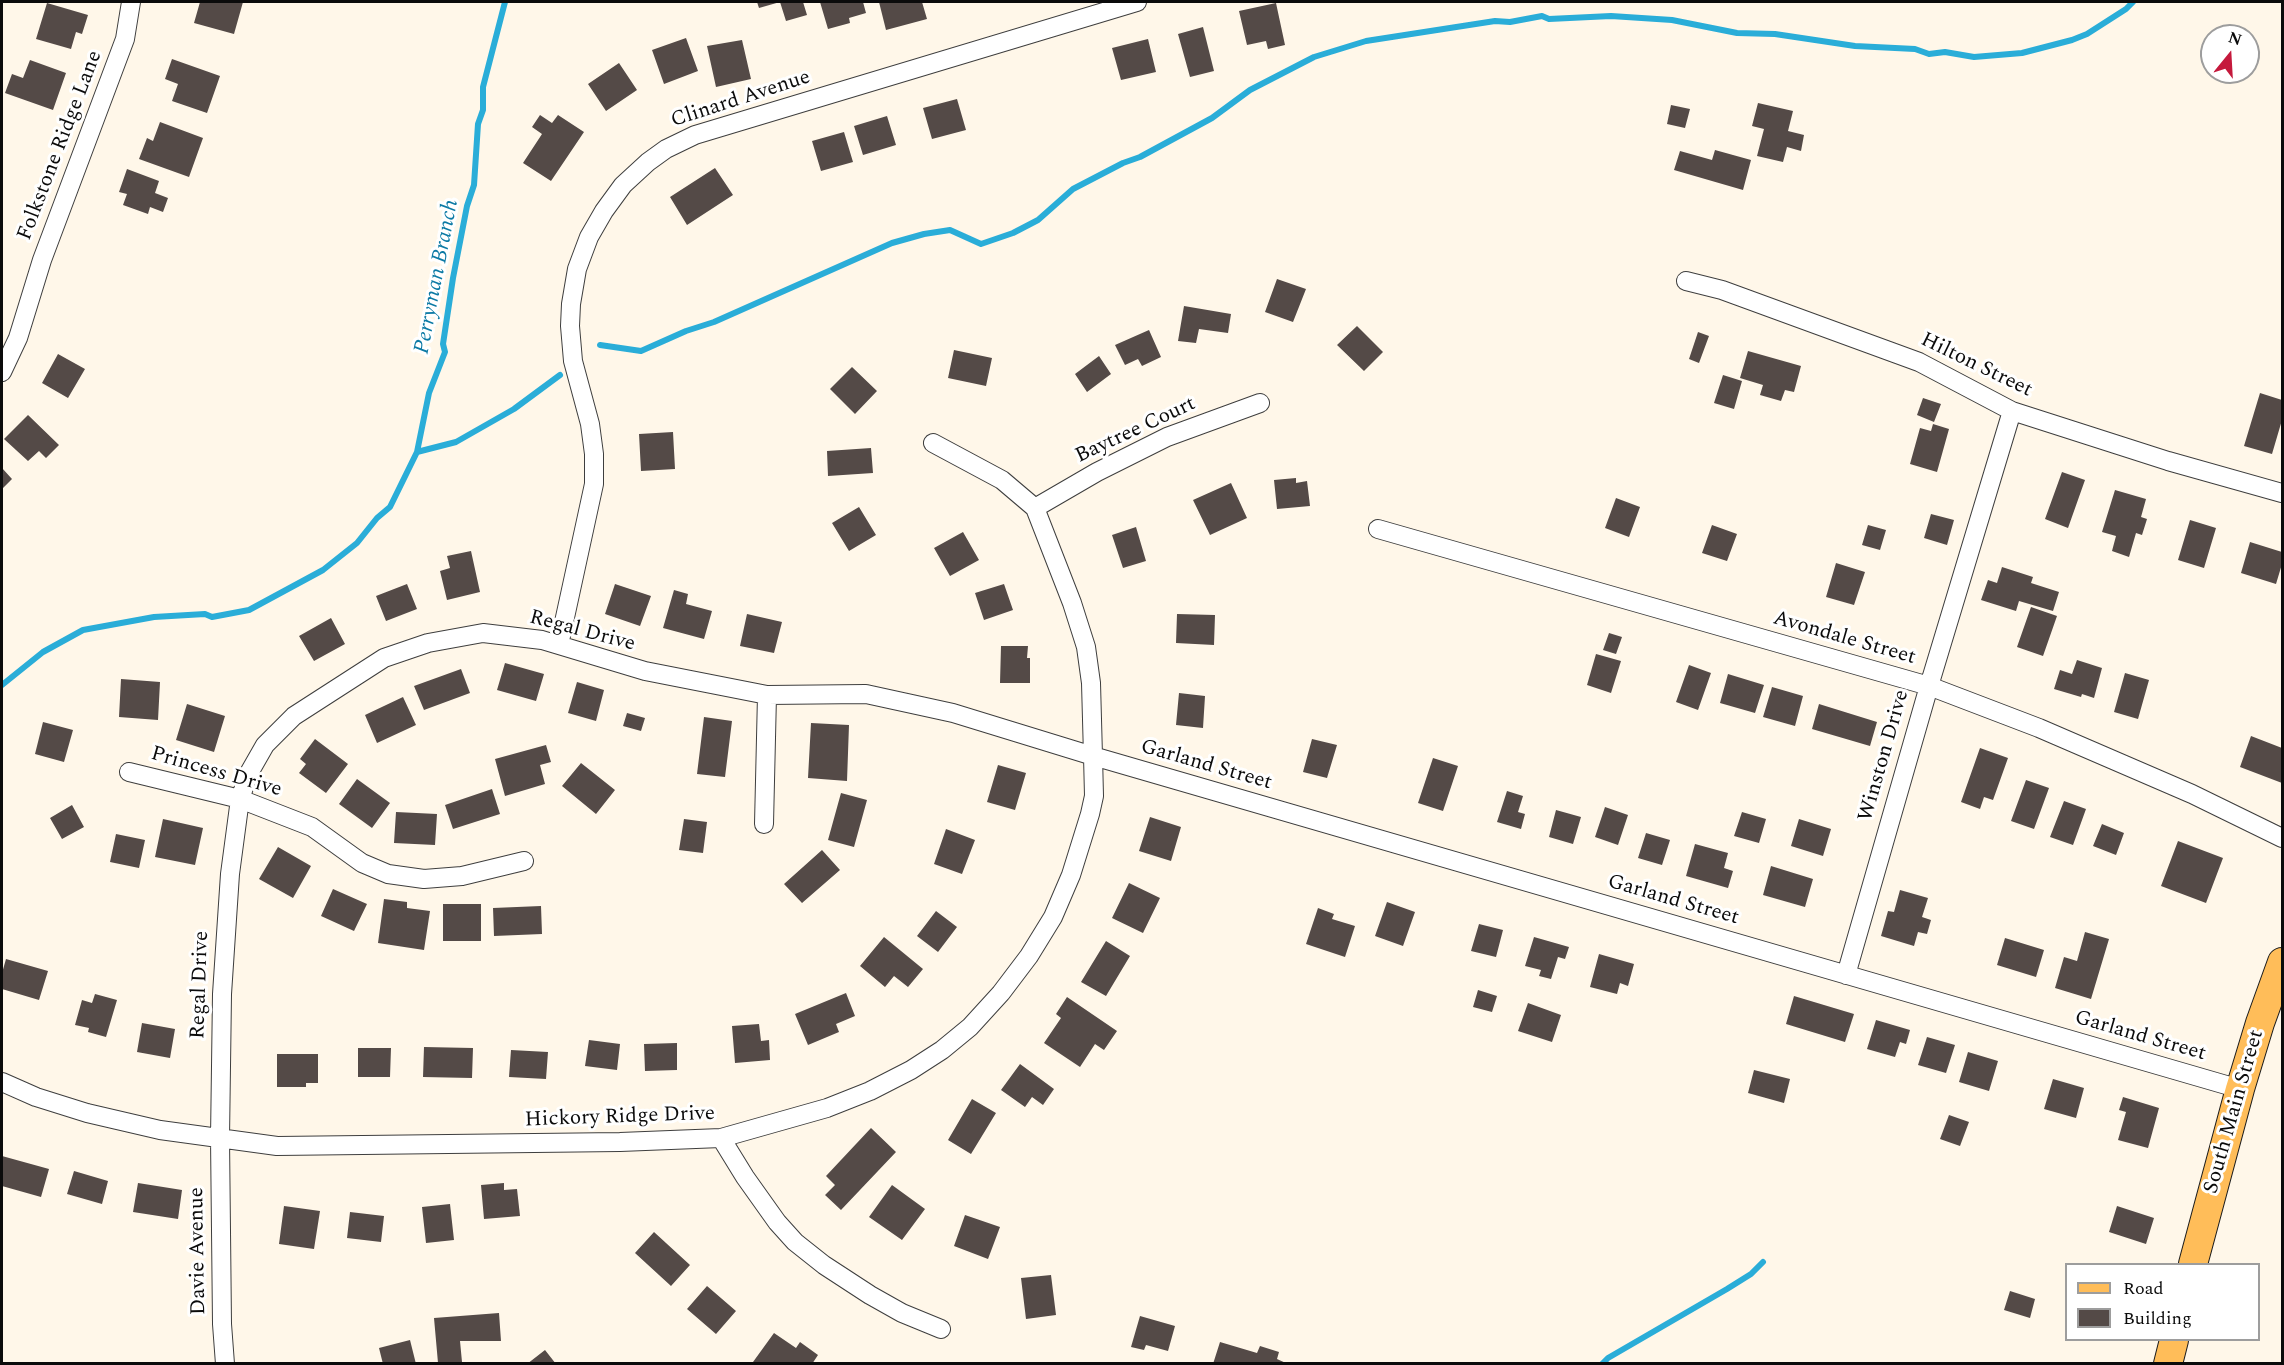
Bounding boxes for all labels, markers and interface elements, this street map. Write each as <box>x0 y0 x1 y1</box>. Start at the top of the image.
north arrow <box>2200 24 2260 84</box>
text: N <box>2225 25 2245 52</box>
street label: Folkstone Ridge Lane <box>13 48 109 244</box>
street label: Clinard Avenue <box>668 66 814 134</box>
water label: Perryman Branch <box>410 198 466 356</box>
street label: Hilton Street <box>1916 328 2036 404</box>
street label: Baytree Court <box>1072 392 1200 470</box>
street label: Regal Drive <box>526 606 638 658</box>
street label: Avondale Street <box>1770 607 1918 671</box>
street label: Winston Drive <box>1854 687 1916 825</box>
street label: Garland Street <box>1137 735 1275 797</box>
street label: Princess Drive <box>148 742 284 804</box>
street label: Garland Street <box>1604 870 1742 932</box>
street label: Regal Drive <box>187 930 215 1040</box>
street label: Garland Street <box>2071 1006 2209 1068</box>
street label: South Main Street <box>2200 1027 2270 1197</box>
street label: Hickory Ridge Drive <box>524 1102 716 1134</box>
street label: Davie Avenue <box>185 1187 213 1315</box>
legend <box>2065 1263 2260 1341</box>
text: Road <box>2123 1275 2164 1302</box>
text: Building <box>2123 1305 2192 1332</box>

